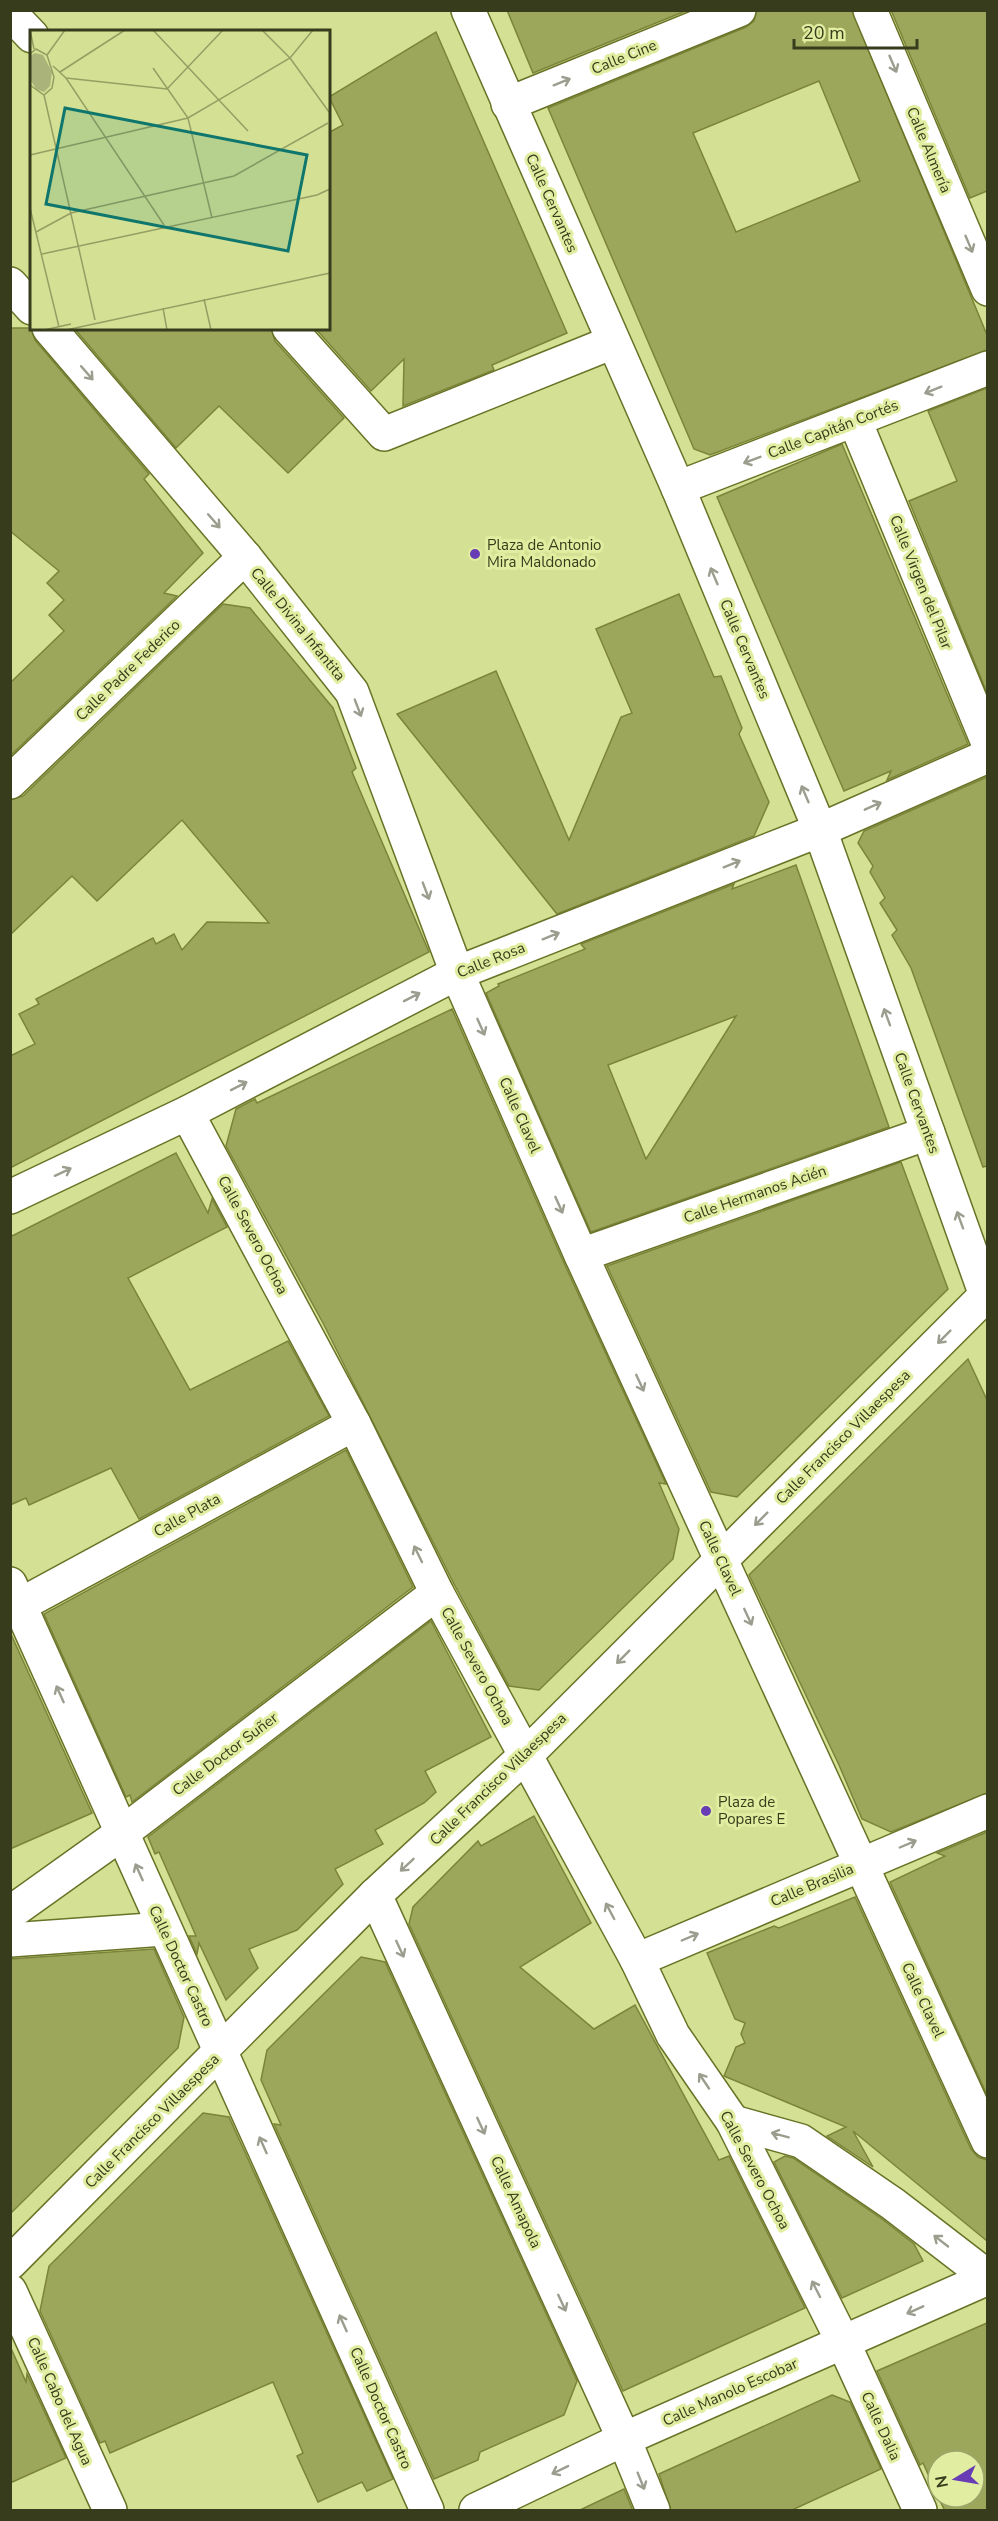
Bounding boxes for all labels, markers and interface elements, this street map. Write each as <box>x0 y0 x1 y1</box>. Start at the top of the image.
scale bar <box>794 12 917 50</box>
text: 20 m <box>803 21 845 45</box>
inset map <box>30 30 330 330</box>
street label: Calle Cine <box>588 35 660 79</box>
one-way arrow <box>888 55 899 73</box>
one-way arrow <box>553 76 571 87</box>
street label: Calle Almería <box>902 104 956 196</box>
street label: Calle Cervantes <box>521 150 583 256</box>
one-way arrow <box>964 234 975 253</box>
one-way arrow <box>80 365 94 380</box>
one-way arrow <box>924 385 943 396</box>
street label: Calle Capitán Cortés <box>765 395 901 463</box>
one-way arrow <box>743 456 761 467</box>
street label: Calle Virgen del Pilar <box>885 512 957 652</box>
one-way arrow <box>207 513 221 528</box>
place label: Plaza de Antonio Mira Maldonado <box>487 535 601 572</box>
marker: Plaza de Antonio Mira Maldonado <box>468 547 482 561</box>
street label: Calle Divina Infantita <box>246 563 350 685</box>
one-way arrow <box>708 567 719 585</box>
street label: Calle Cervantes <box>715 596 775 702</box>
street label: Calle Padre Federico <box>71 615 185 725</box>
one-way arrow <box>353 698 364 717</box>
one-way arrow <box>799 786 810 804</box>
one-way arrow <box>864 800 882 811</box>
one-way arrow <box>722 858 741 869</box>
one-way arrow <box>422 881 433 900</box>
one-way arrow <box>541 930 559 941</box>
street label: Calle Rosa <box>454 937 528 983</box>
one-way arrow <box>402 991 420 1002</box>
one-way arrow <box>880 1008 891 1027</box>
one-way arrow <box>476 1017 487 1035</box>
street label: Calle Cervantes <box>889 1050 945 1156</box>
street label: Calle Clavel <box>494 1074 546 1157</box>
one-way arrow <box>229 1080 247 1092</box>
street label: Calle Hermanos Acién <box>681 1160 829 1228</box>
one-way arrow <box>54 1165 72 1177</box>
street label: Calle Severo Ochoa <box>213 1172 293 1298</box>
one-way arrow <box>555 1196 566 1214</box>
one-way arrow <box>954 1211 965 1230</box>
one-way arrow <box>936 1329 951 1344</box>
street label: Calle Francisco Villaespesa <box>771 1365 915 1509</box>
one-way arrow <box>635 1373 646 1391</box>
street label: Calle Plata <box>150 1488 224 1542</box>
one-way arrow <box>754 1511 768 1526</box>
street label: Calle Clavel <box>694 1517 746 1599</box>
one-way arrow <box>412 1546 423 1564</box>
street label: Calle Severo Ochoa <box>436 1603 518 1729</box>
one-way arrow <box>742 1608 754 1626</box>
one-way arrow <box>616 1649 631 1664</box>
one-way arrow <box>53 1685 64 1703</box>
street label: Calle Doctor Suñer <box>168 1707 282 1800</box>
street label: Calle Francisco Villaespesa <box>425 1708 571 1850</box>
place label: Plaza de Popares E <box>718 1792 785 1829</box>
marker: Plaza de Popares E <box>699 1804 713 1818</box>
one-way arrow <box>899 1838 917 1849</box>
one-way arrow <box>400 1858 415 1872</box>
street label: Calle Brasilia <box>767 1859 857 1911</box>
one-way arrow <box>133 1864 144 1882</box>
street label: Calle Doctor Castro <box>144 1902 218 2030</box>
one-way arrow <box>604 1902 615 1920</box>
one-way arrow <box>681 1931 699 1942</box>
one-way arrow <box>394 1939 406 1957</box>
street label: Calle Clavel <box>897 1959 949 2041</box>
street label: Calle Francisco Villaespesa <box>80 2049 224 2193</box>
one-way arrow <box>698 2073 710 2090</box>
street label: Calle Severo Ochoa <box>715 2107 795 2233</box>
one-way arrow <box>475 2116 487 2134</box>
one-way arrow <box>770 2128 789 2140</box>
one-way arrow <box>257 2137 268 2155</box>
street label: Calle Amapola <box>486 2153 546 2251</box>
one-way arrow <box>933 2235 949 2248</box>
one-way arrow <box>810 2281 822 2299</box>
one-way arrow <box>557 2294 568 2312</box>
one-way arrow <box>906 2305 924 2316</box>
one-way arrow <box>337 2315 348 2333</box>
street label: Calle Cabo del Agua <box>23 2334 97 2468</box>
street label: Calle Doctor Castro <box>345 2344 417 2472</box>
street label: Calle Manolo Escobar <box>659 2353 801 2431</box>
street label: Calle Dalia <box>856 2389 906 2463</box>
north arrow <box>926 2449 986 2509</box>
one-way arrow <box>551 2465 569 2477</box>
one-way arrow <box>636 2472 647 2490</box>
text: N <box>930 2474 954 2490</box>

